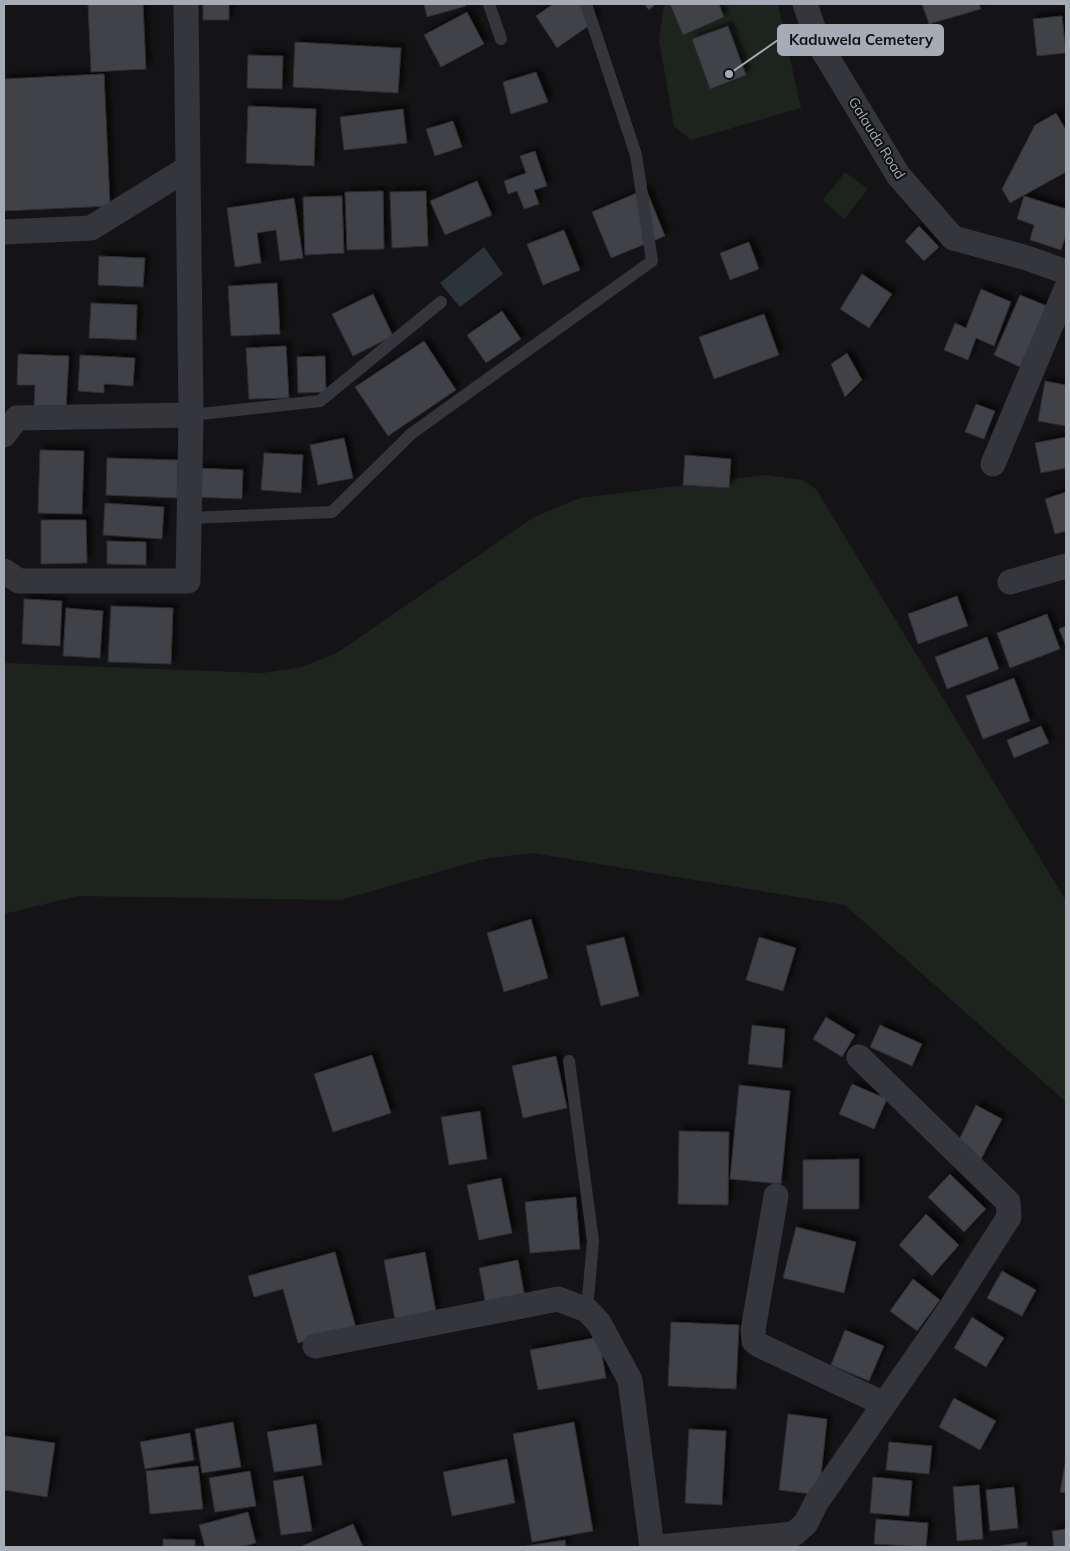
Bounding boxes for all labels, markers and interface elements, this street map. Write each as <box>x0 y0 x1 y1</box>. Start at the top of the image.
callout: Kaduwela Cemetery <box>778 25 943 55</box>
text: Kaduwela Cemetery <box>789 30 934 49</box>
street label: Galauda Road <box>845 94 909 182</box>

